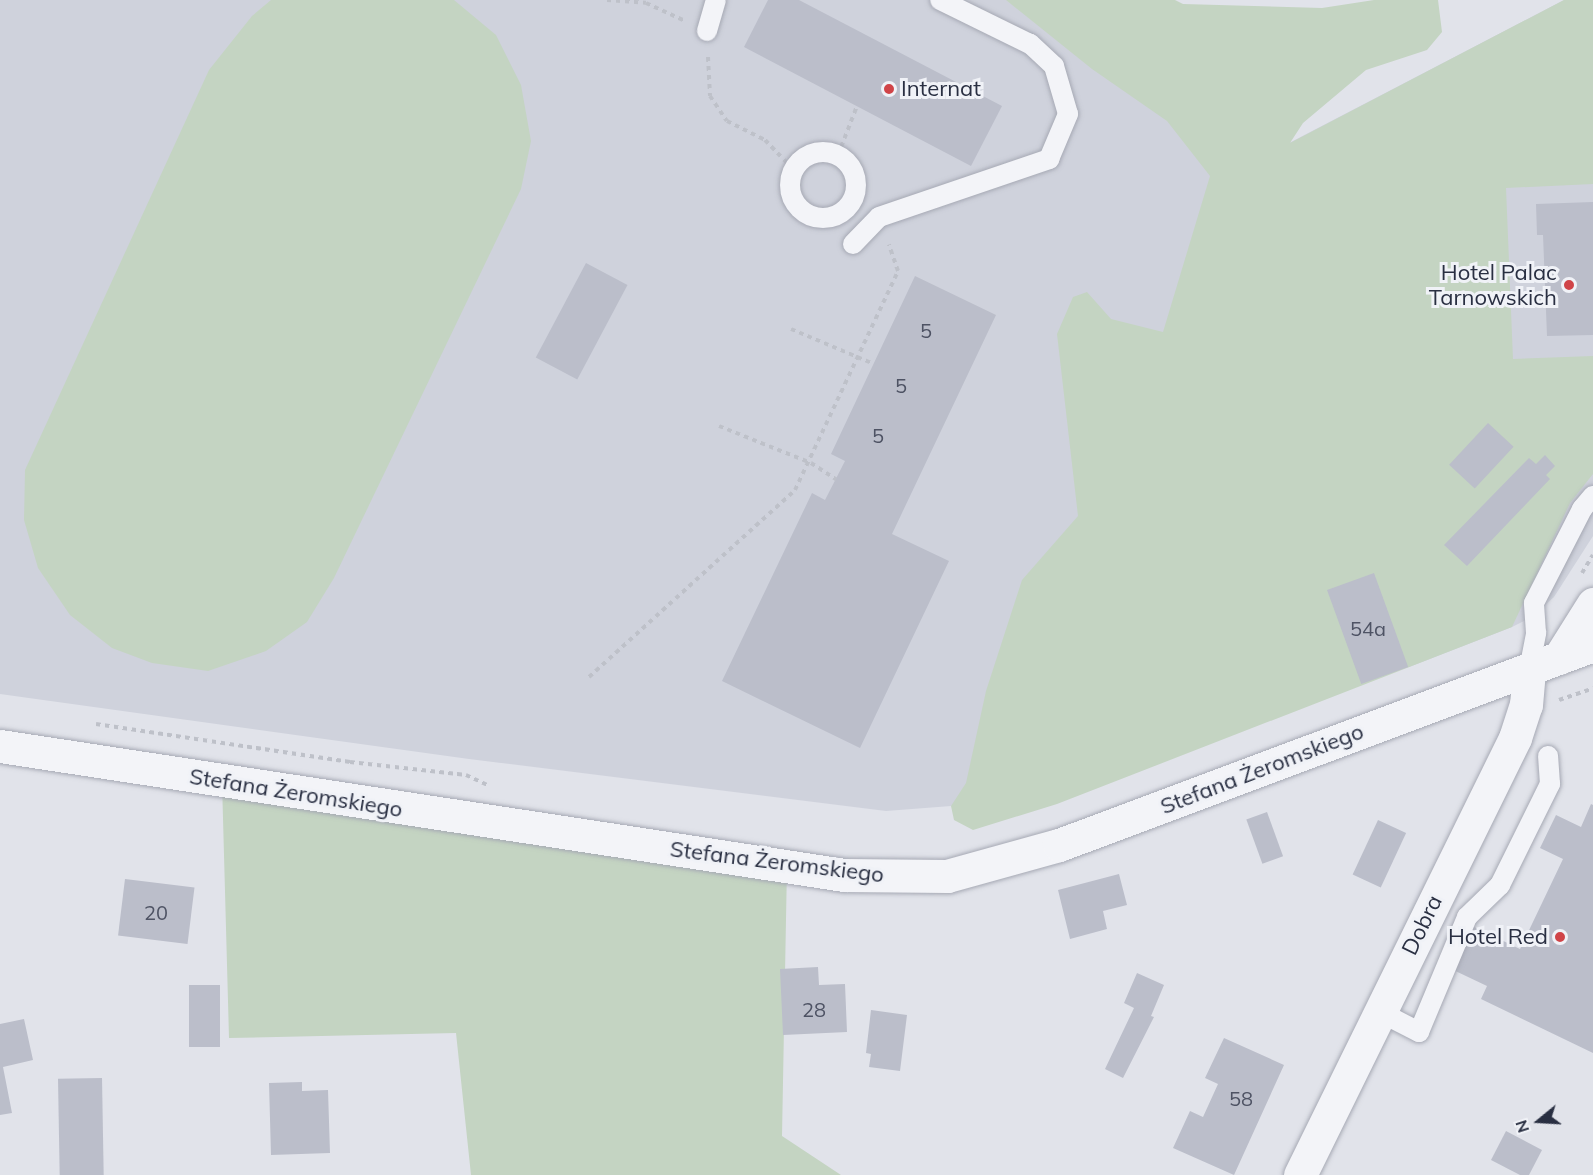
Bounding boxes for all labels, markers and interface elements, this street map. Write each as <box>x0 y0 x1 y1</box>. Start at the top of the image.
place label: Internat <box>901 76 981 102</box>
marker: Internat <box>882 82 896 96</box>
place label: Hotel Palac Tarnowskich <box>1429 259 1557 310</box>
marker: Hotel Palac Tarnowskich <box>1562 278 1576 292</box>
house number: 5 <box>920 318 932 342</box>
house number: 5 <box>895 373 907 397</box>
house number: 5 <box>872 423 884 447</box>
house number: 54a <box>1350 616 1386 640</box>
street label: Stefana Żeromskiego <box>1157 718 1367 820</box>
street label: Stefana Żeromskiego <box>188 763 404 823</box>
street label: Stefana Żeromskiego <box>669 836 885 888</box>
street label: Dobra <box>1396 891 1448 959</box>
house number: 20 <box>144 900 168 924</box>
place label: Hotel Red <box>1448 924 1548 950</box>
marker: Hotel Red <box>1553 930 1567 944</box>
house number: 28 <box>802 997 826 1021</box>
house number: 58 <box>1229 1086 1253 1110</box>
north arrow <box>1509 1091 1569 1151</box>
text: N <box>1511 1118 1533 1135</box>

